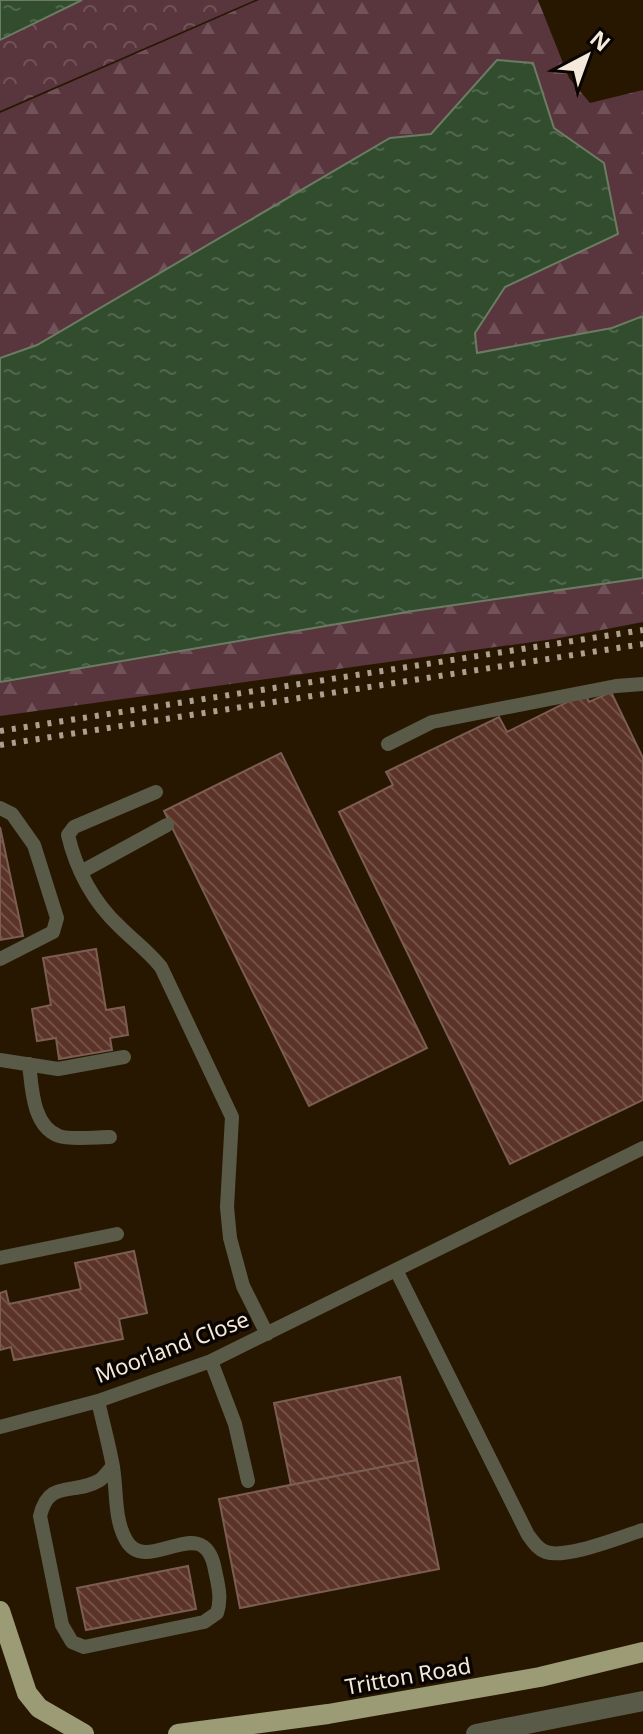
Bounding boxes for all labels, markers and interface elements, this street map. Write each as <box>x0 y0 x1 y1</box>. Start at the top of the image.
north arrow <box>547 16 627 96</box>
text: N <box>584 23 617 57</box>
street label: Moorland Close <box>90 1303 253 1389</box>
street label: Tritton Road <box>343 1649 473 1701</box>

